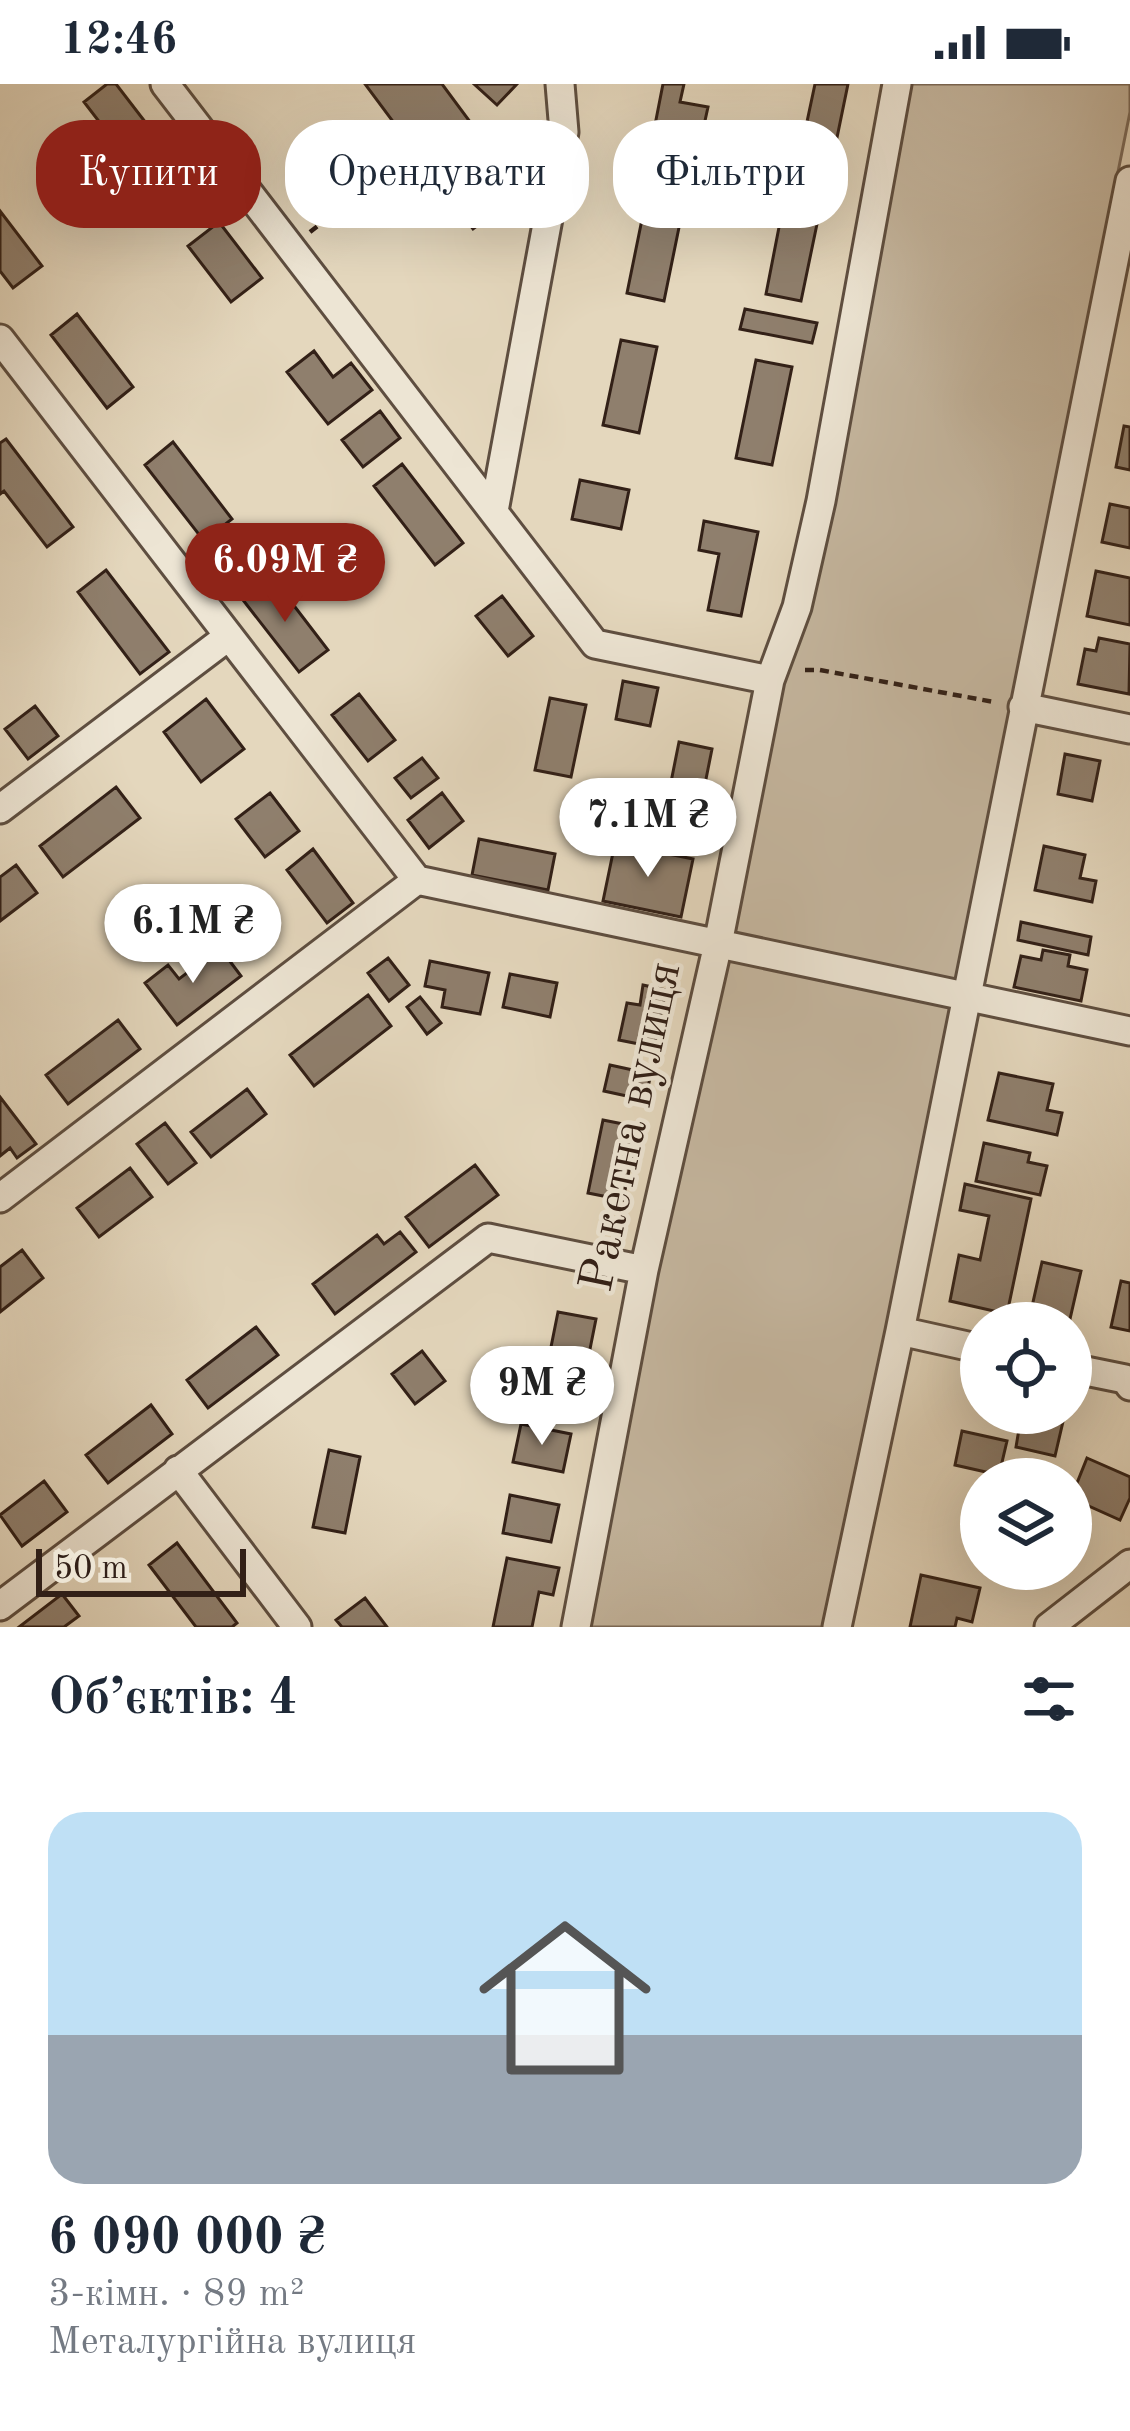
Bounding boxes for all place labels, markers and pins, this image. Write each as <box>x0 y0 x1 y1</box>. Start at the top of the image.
pin: 6.09M ₴ <box>174 523 396 625</box>
pin: 7.1M ₴ <box>550 778 746 880</box>
pin: 6.1M ₴ <box>95 884 291 986</box>
pin: 9M ₴ <box>471 1346 613 1448</box>

